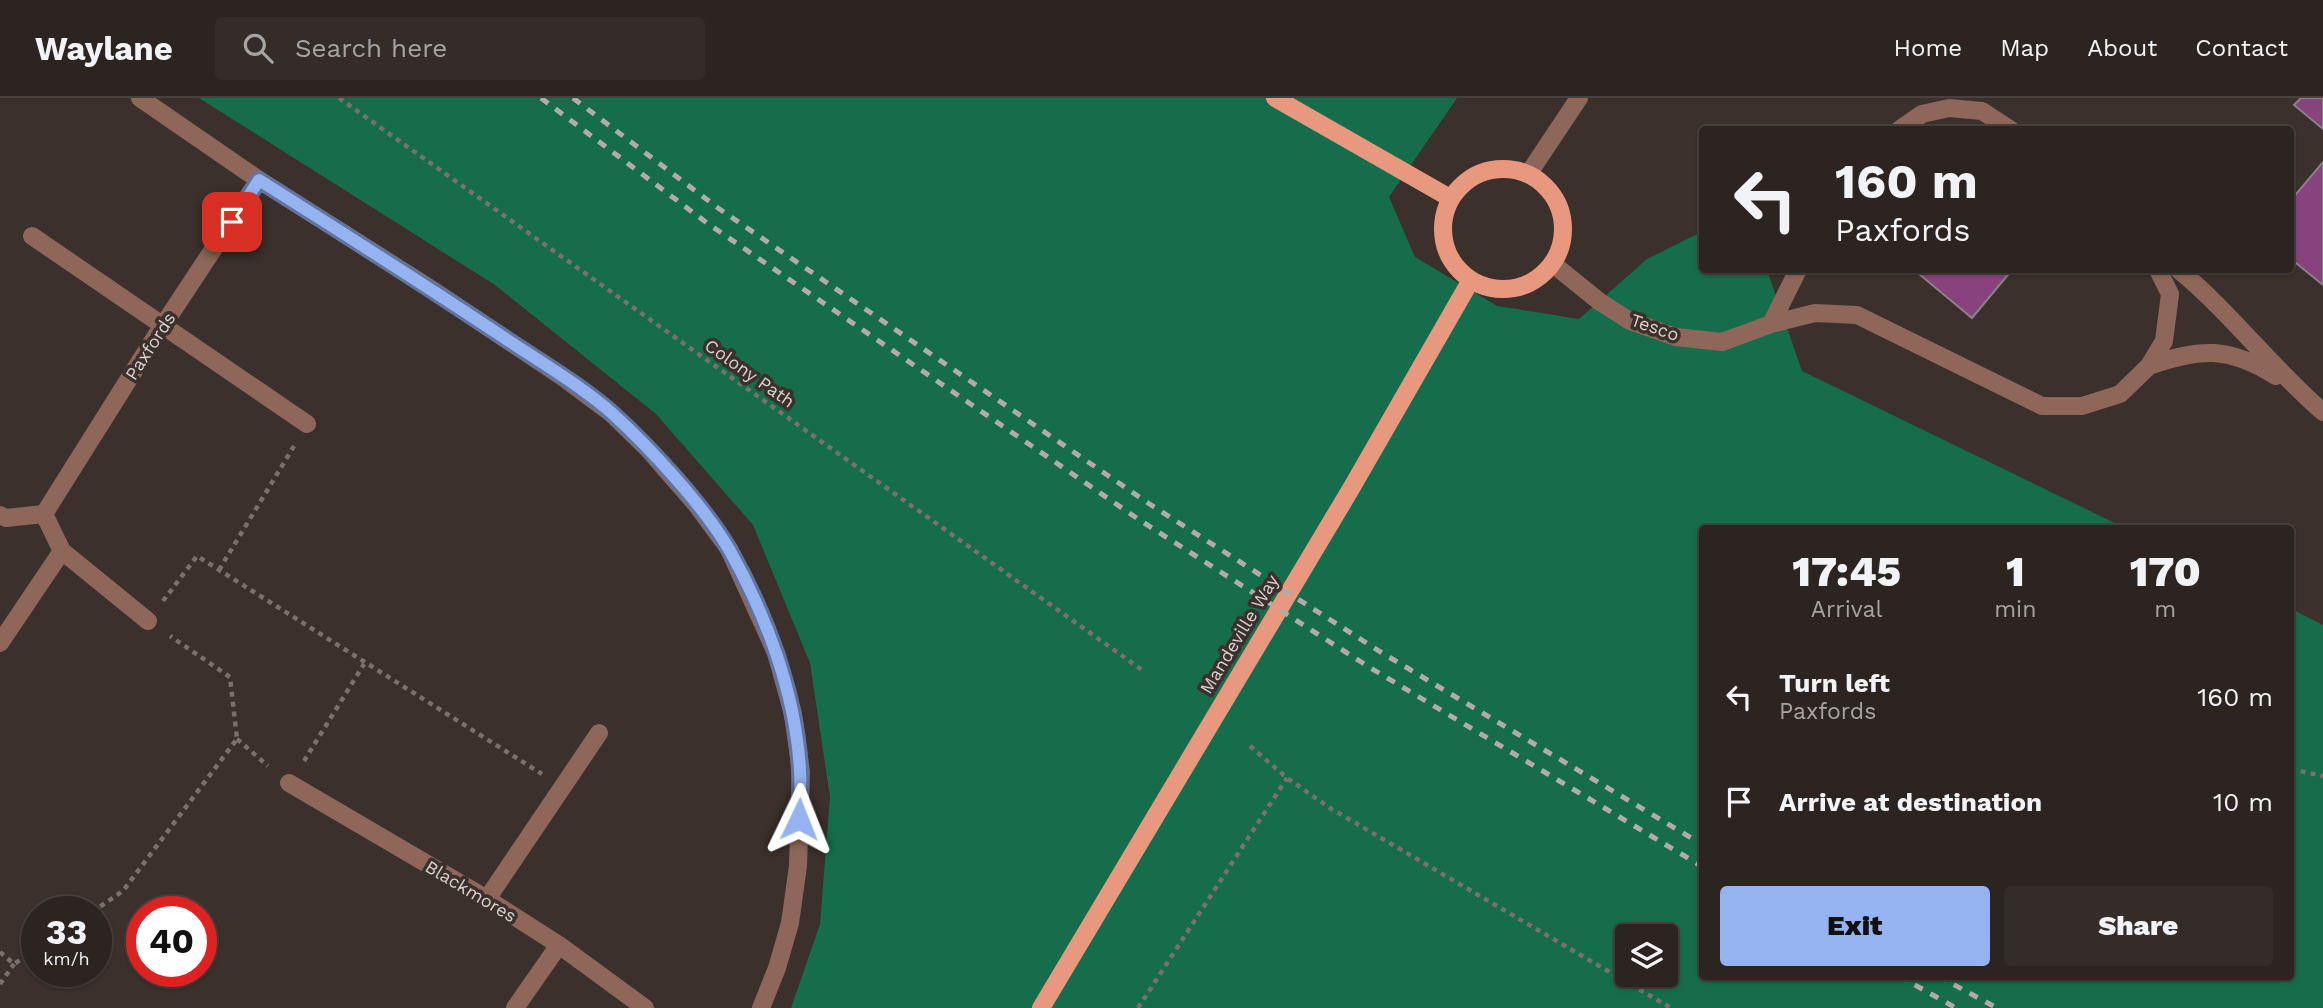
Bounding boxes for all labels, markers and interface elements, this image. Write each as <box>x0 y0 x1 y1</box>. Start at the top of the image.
search box <box>215 17 705 80</box>
text: Waylane <box>35 29 173 68</box>
icon: search <box>239 29 277 67</box>
text: Search here <box>295 33 447 63</box>
text: Home <box>1894 34 1962 62</box>
text: Map <box>2000 34 2049 62</box>
text: About <box>2087 34 2157 62</box>
text: Contact <box>2195 34 2288 62</box>
text: 160 m <box>1835 152 1978 210</box>
icon: left <box>1720 154 1811 245</box>
pin <box>202 192 262 252</box>
icon: arrive <box>213 203 251 241</box>
text: Paxfords <box>1835 211 1971 249</box>
street label: Paxfords <box>120 308 180 384</box>
street label: Tesco <box>1628 309 1682 345</box>
street label: Colony Path <box>701 334 799 412</box>
text: 17:45 <box>1792 547 1901 596</box>
text: 1 <box>2006 547 2025 596</box>
text: 170 <box>2130 547 2201 596</box>
street label: Mandeville Way <box>1195 570 1283 697</box>
text: Arrival <box>1811 596 1883 623</box>
text: min <box>1994 596 2036 623</box>
text: m <box>2154 596 2176 623</box>
text: Turn left <box>1779 668 1890 698</box>
icon: left <box>1720 678 1758 716</box>
text: 160 m <box>2197 682 2273 712</box>
text: Paxfords <box>1779 698 1876 725</box>
position arrow <box>762 782 836 856</box>
icon: arrive <box>1720 783 1758 821</box>
text: Arrive at destination <box>1779 787 2042 817</box>
text: 10 m <box>2213 787 2273 817</box>
street label: Blackmores <box>422 856 520 926</box>
button: Exit <box>1720 886 1990 966</box>
button: Share <box>2004 886 2273 966</box>
speed limit sign: 40 <box>126 896 217 987</box>
text: 33 <box>46 911 87 953</box>
map controls <box>1615 924 1678 987</box>
button: layers <box>1615 924 1678 987</box>
text: km/h <box>43 948 90 969</box>

